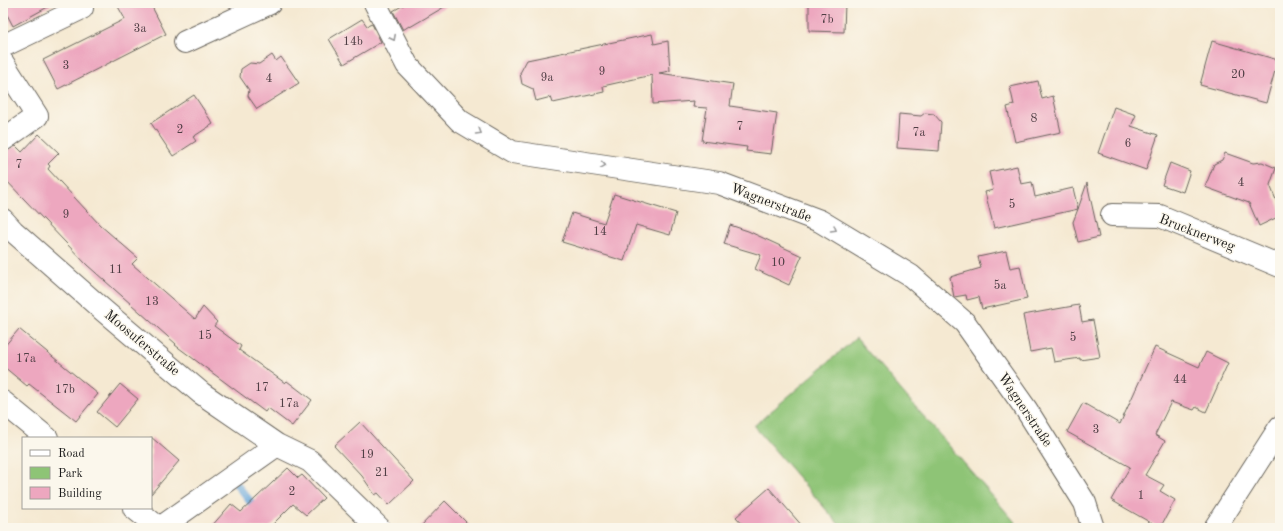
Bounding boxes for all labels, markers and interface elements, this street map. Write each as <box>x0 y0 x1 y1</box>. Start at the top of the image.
house number: 7b <box>820 14 834 26</box>
house number: 3a <box>134 23 147 35</box>
one-way arrow <box>388 34 396 41</box>
house number: 14b <box>343 36 363 48</box>
house number: 3 <box>63 60 69 72</box>
house number: 9 <box>599 66 605 78</box>
house number: 20 <box>1231 69 1245 81</box>
house number: 9a <box>541 72 554 84</box>
house number: 4 <box>266 73 273 85</box>
house number: 8 <box>1031 113 1038 125</box>
house number: 7 <box>737 121 743 133</box>
house number: 2 <box>177 124 183 136</box>
house number: 7a <box>913 127 926 139</box>
one-way arrow <box>475 128 482 135</box>
house number: 6 <box>1125 138 1132 150</box>
house number: 7 <box>16 159 22 171</box>
one-way arrow <box>600 160 606 169</box>
house number: 4 <box>1238 177 1245 189</box>
street label: Wagnerstraße <box>729 181 813 225</box>
house number: 5 <box>1009 198 1016 211</box>
house number: 9 <box>63 209 69 221</box>
street label: Brucknerweg <box>1157 212 1237 254</box>
one-way arrow <box>830 225 837 232</box>
house number: 14 <box>593 226 607 238</box>
house number: 10 <box>771 257 785 269</box>
house number: 11 <box>109 264 123 276</box>
house number: 5a <box>994 279 1007 292</box>
house number: 13 <box>145 296 159 308</box>
street label: Moosuferstraße <box>102 308 182 378</box>
house number: 15 <box>198 329 212 342</box>
house number: 5 <box>1070 331 1077 344</box>
house number: 17a <box>16 353 36 365</box>
street label: Wagnerstraße <box>995 371 1055 449</box>
house number: 44 <box>1173 374 1187 386</box>
house number: 17 <box>255 382 269 394</box>
house number: 17b <box>55 384 75 396</box>
house number: 17a <box>279 398 299 410</box>
house number: 3 <box>1093 424 1099 436</box>
legend <box>22 437 152 509</box>
text: Road <box>58 448 85 460</box>
house number: 19 <box>360 449 374 461</box>
house number: 21 <box>375 467 389 479</box>
text: Park <box>58 468 83 480</box>
house number: 2 <box>289 486 295 498</box>
text: Building <box>58 488 102 500</box>
house number: 1 <box>1138 490 1144 502</box>

